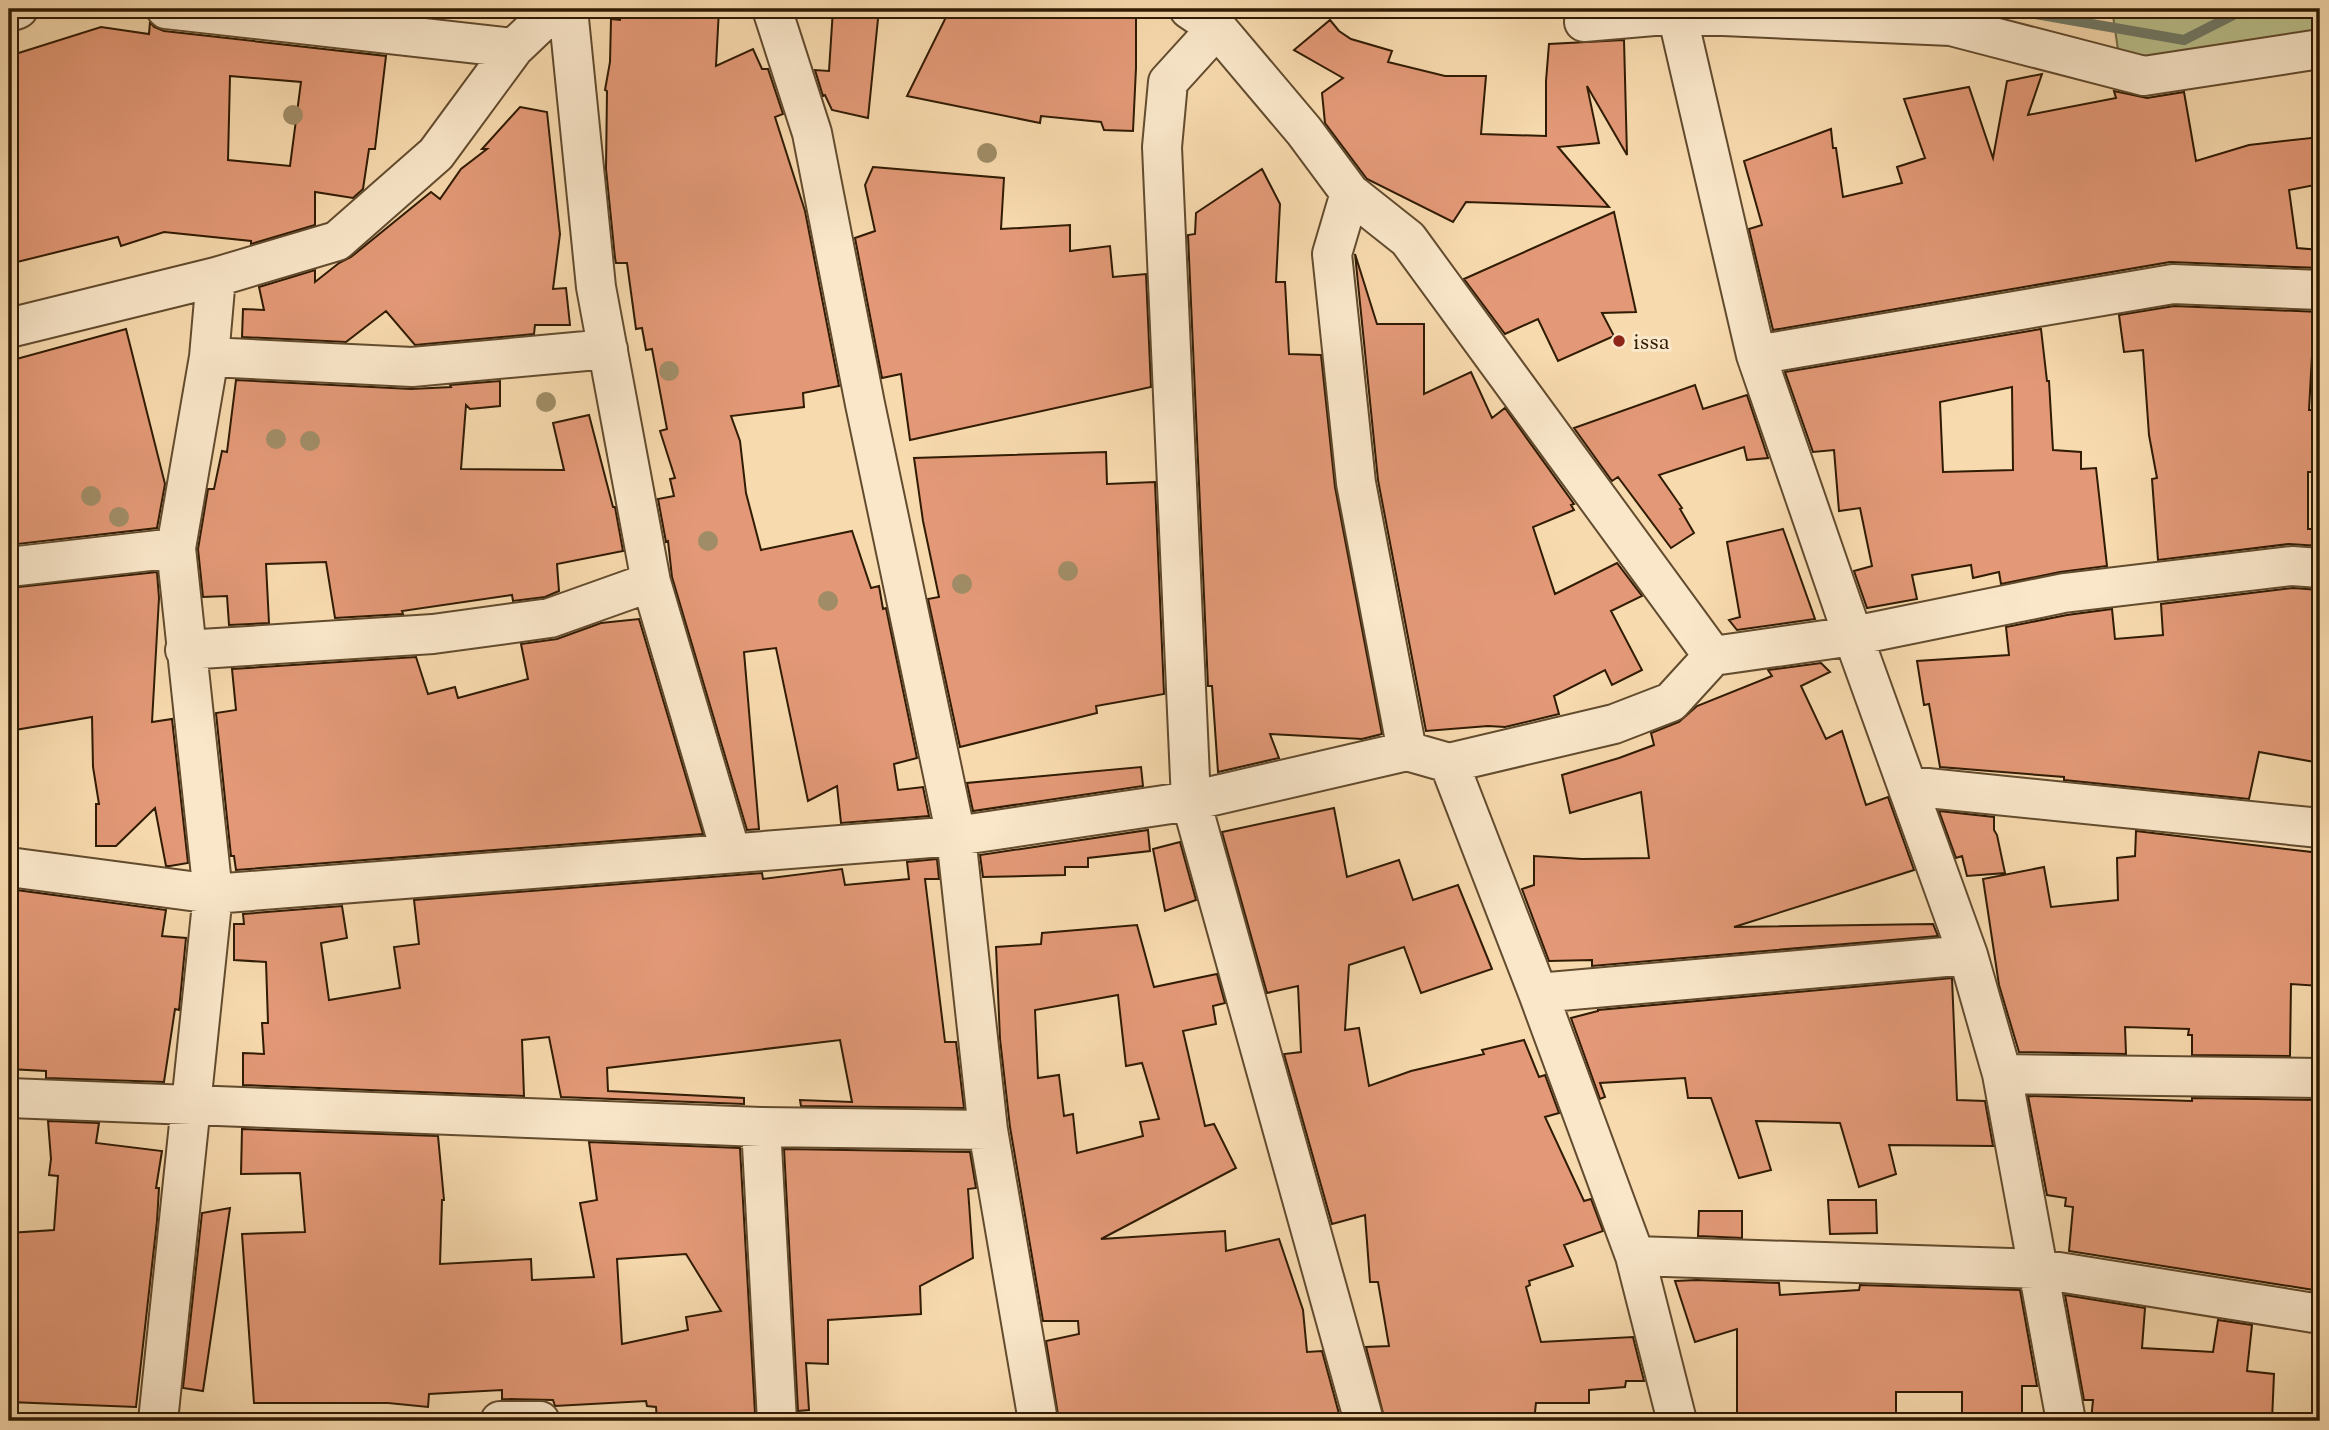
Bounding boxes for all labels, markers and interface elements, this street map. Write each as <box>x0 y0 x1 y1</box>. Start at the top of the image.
place label: issa <box>1633 326 1670 360</box>
marker: issa <box>1611 333 1627 349</box>

